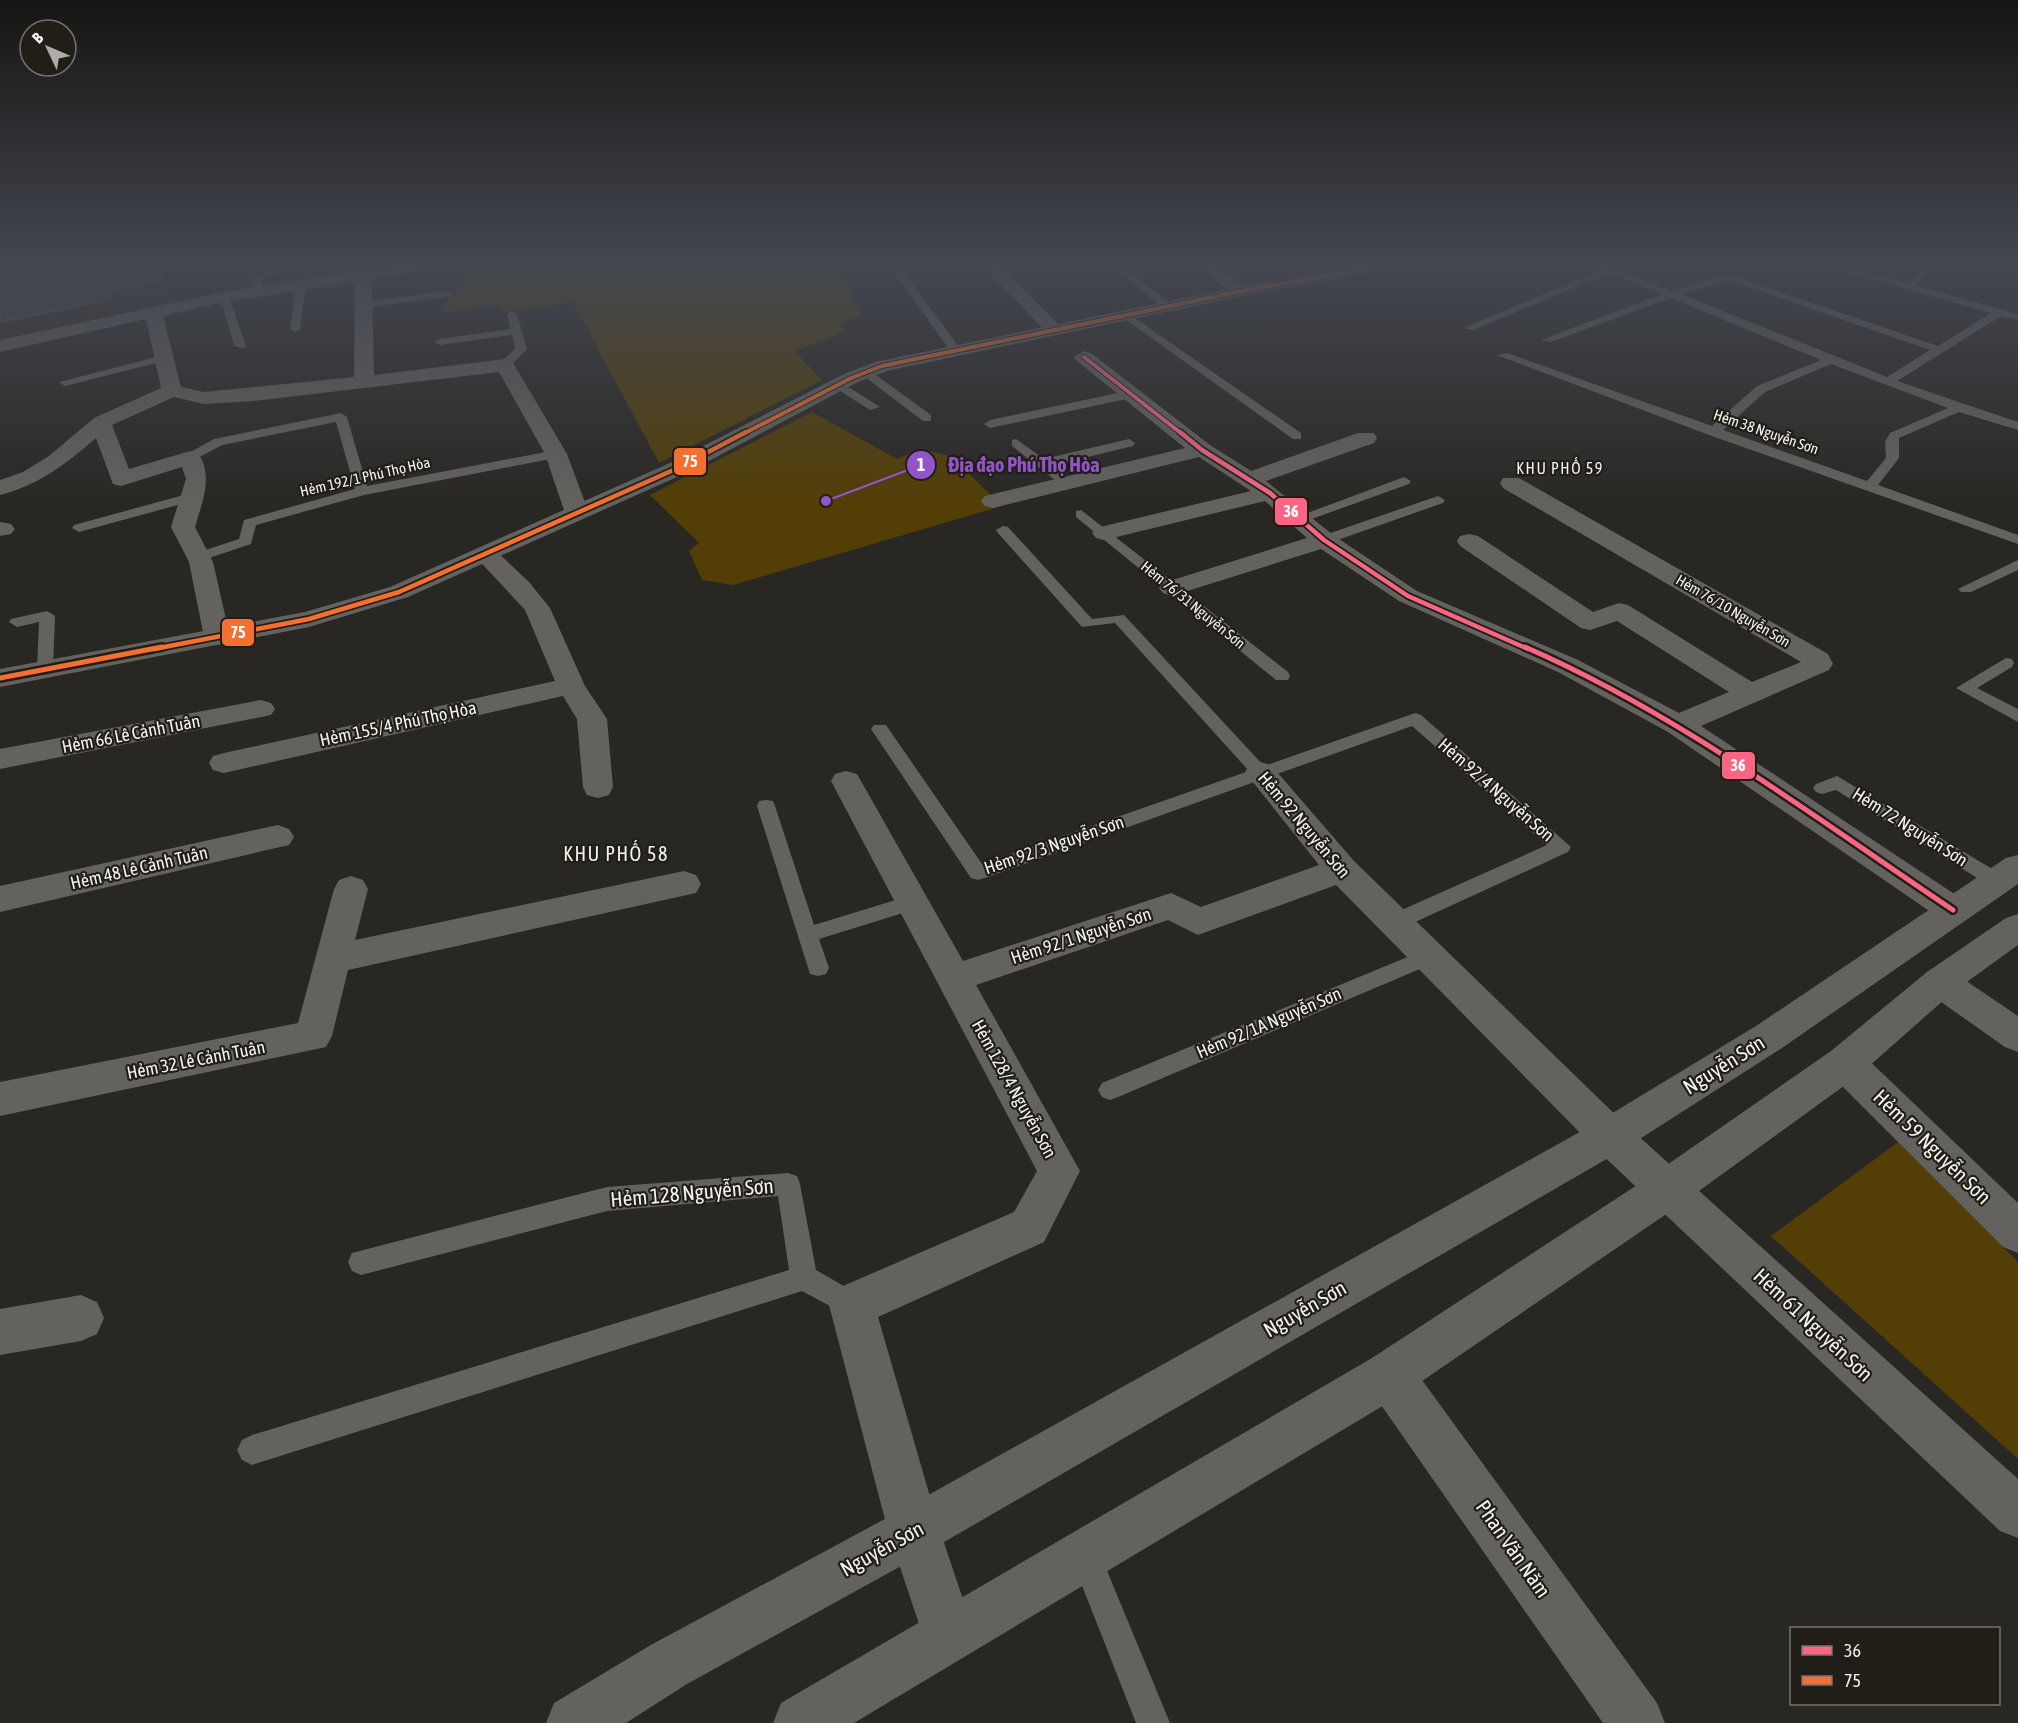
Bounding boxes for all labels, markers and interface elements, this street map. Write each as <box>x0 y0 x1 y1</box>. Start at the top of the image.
north arrow <box>18 18 78 78</box>
text: B <box>28 28 47 47</box>
street label: Hẻm 38 Nguyễn Sơn <box>1711 406 1821 457</box>
callout: Địa đạo Phú Thọ Hòa <box>906 446 1112 484</box>
line badge: 75 <box>673 447 707 476</box>
text: 75 <box>682 452 698 470</box>
street label: Hẻm 192/1 Phú Thọ Hòa <box>298 453 432 500</box>
text: Địa đạo Phú Thọ Hòa <box>948 453 1100 476</box>
text: 1 <box>917 454 925 475</box>
district label: KHU PHỐ 59 <box>1516 457 1604 477</box>
line badge: 36 <box>1274 497 1308 526</box>
text: 36 <box>1283 502 1299 520</box>
street label: Hẻm 76/31 Nguyễn Sơn <box>1138 557 1249 652</box>
street label: Hẻm 76/10 Nguyễn Sơn <box>1673 571 1793 650</box>
line badge: 75 <box>221 618 255 647</box>
text: 75 <box>230 623 246 641</box>
street label: Hẻm 155/4 Phú Thọ Hòa <box>318 697 478 750</box>
street label: Hẻm 66 Lê Cảnh Tuân <box>60 710 202 757</box>
street label: Hẻm 92/4 Nguyễn Sơn <box>1434 734 1558 846</box>
line badge: 36 <box>1721 751 1756 780</box>
text: 36 <box>1730 756 1746 774</box>
street label: Hẻm 92 Nguyễn Sơn <box>1254 767 1355 882</box>
street label: Hẻm 72 Nguyễn Sơn <box>1849 783 1972 870</box>
street label: Hẻm 92/3 Nguyễn Sơn <box>981 811 1126 878</box>
district label: KHU PHỐ 58 <box>563 840 669 865</box>
street label: Hẻm 48 Lê Cảnh Tuân <box>68 842 210 894</box>
street label: Hẻm 92/1 Nguyễn Sơn <box>1008 903 1154 968</box>
street label: Hẻm 92/1A Nguyễn Sơn <box>1193 983 1344 1063</box>
street label: Hẻm 128/4 Nguyễn Sơn <box>968 1016 1061 1162</box>
street label: Nguyễn Sơn <box>1678 1030 1769 1099</box>
street label: Hẻm 32 Lê Cảnh Tuân <box>125 1036 267 1083</box>
street label: Hẻm 59 Nguyễn Sơn <box>1869 1084 1996 1208</box>
street label: Hẻm 128 Nguyễn Sơn <box>609 1173 774 1211</box>
street label: Hẻm 61 Nguyễn Sơn <box>1749 1263 1878 1386</box>
street label: Nguyễn Sơn <box>1259 1275 1350 1341</box>
street label: Phan Văn Năm <box>1472 1495 1556 1602</box>
street label: Nguyễn Sơn <box>836 1515 927 1581</box>
legend <box>1790 1627 2000 1705</box>
text: 36 <box>1844 1640 1861 1661</box>
text: 75 <box>1844 1670 1861 1691</box>

